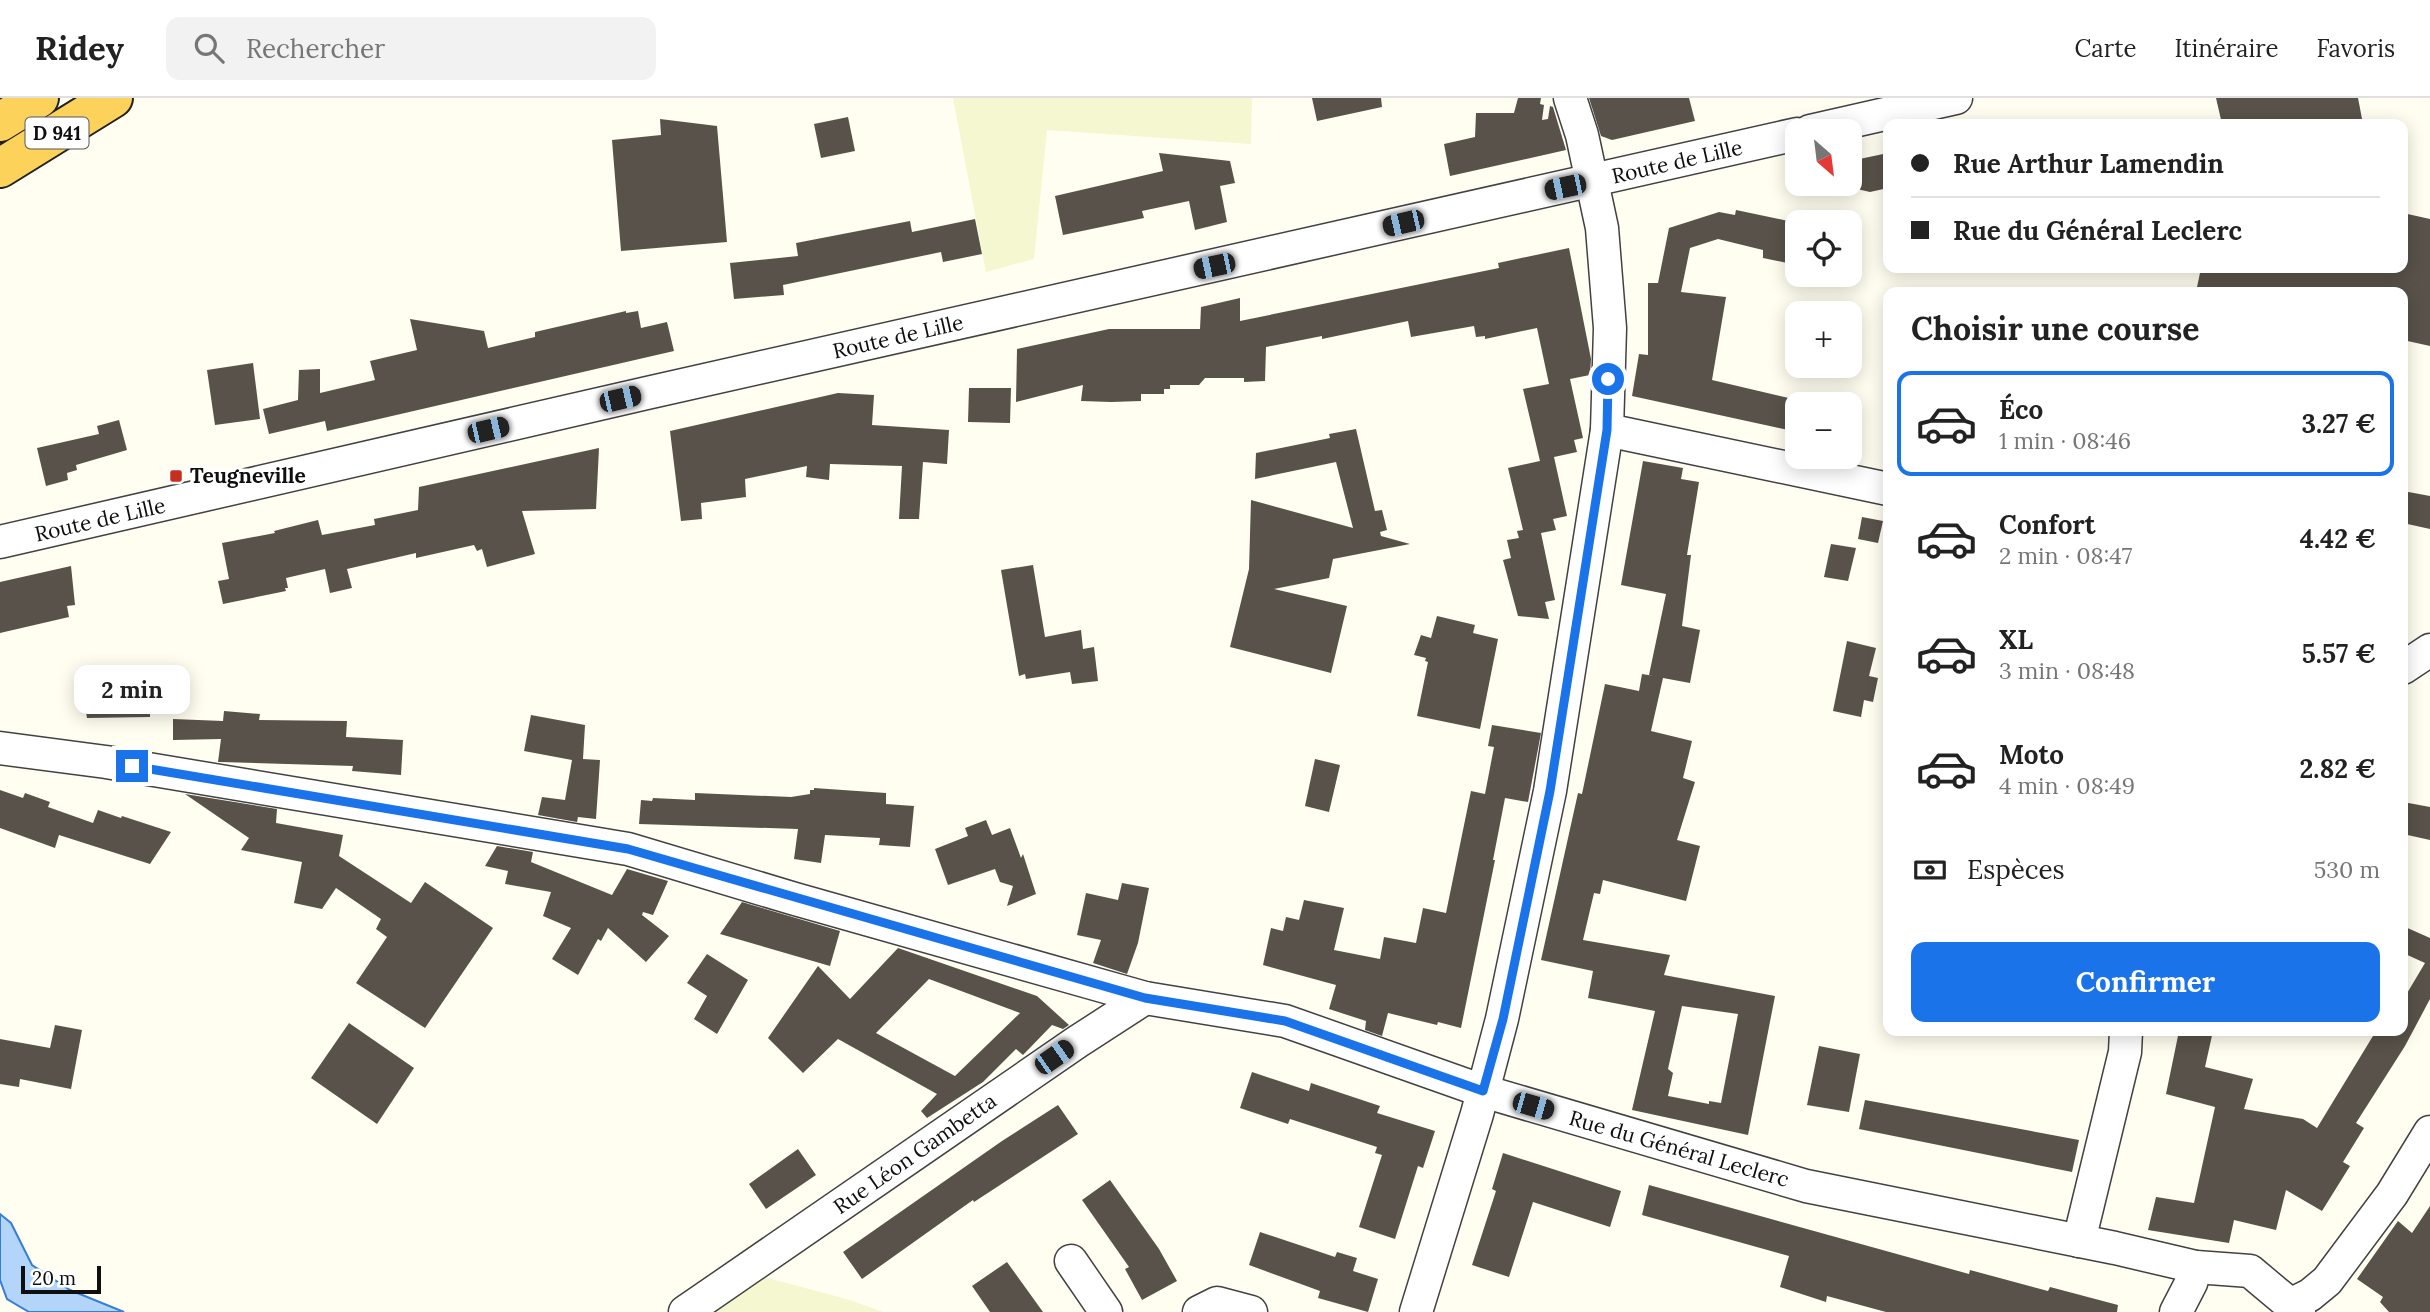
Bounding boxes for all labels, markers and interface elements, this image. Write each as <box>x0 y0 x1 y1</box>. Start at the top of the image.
search box <box>166 17 656 80</box>
text: Ridey <box>35 27 124 69</box>
icon: search <box>190 29 228 67</box>
text: Rechercher <box>246 32 385 65</box>
text: Carte <box>2075 33 2137 64</box>
text: Itinéraire <box>2175 33 2278 64</box>
text: Favoris <box>2316 33 2395 64</box>
road number: D 941 <box>25 118 88 148</box>
north arrow <box>1785 119 1862 196</box>
map controls <box>1785 119 1862 469</box>
street label: Route de Lille <box>1609 133 1745 190</box>
text: Rue Arthur Lamendin <box>1953 147 2224 180</box>
car <box>1543 172 1588 202</box>
car <box>1381 208 1426 238</box>
button: locate <box>1785 210 1862 287</box>
text: Rue du Général Leclerc <box>1953 214 2242 247</box>
car <box>1192 251 1237 281</box>
button: + <box>1785 301 1862 378</box>
street label: Route de Lille <box>830 308 966 365</box>
text: Choisir une course <box>1911 308 2199 349</box>
route start <box>1592 363 1624 395</box>
car <box>598 384 643 414</box>
button: − <box>1785 392 1862 469</box>
icon: car <box>1915 392 1978 455</box>
text: Éco <box>1999 393 2043 426</box>
text: 3.27 € <box>2301 407 2376 440</box>
car <box>466 415 511 445</box>
text: 1 min · 08:46 <box>1999 426 2131 455</box>
place label: Teugneville <box>190 462 306 489</box>
marker: Teugneville <box>168 468 184 484</box>
street label: Route de Lille <box>32 491 168 548</box>
icon: car <box>1915 507 1978 570</box>
text: Confort <box>1999 508 2096 541</box>
text: 4.42 € <box>2300 522 2376 555</box>
text: 2 min · 08:47 <box>1999 541 2132 570</box>
icon: car <box>1915 622 1978 685</box>
text: XL <box>1999 623 2033 656</box>
text: 5.57 € <box>2302 637 2376 670</box>
text: 3 min · 08:48 <box>1999 656 2135 685</box>
callout: 2 min <box>74 664 190 714</box>
text: 2 min <box>101 675 163 704</box>
icon: car <box>1915 737 1978 800</box>
text: Moto <box>1999 738 2064 771</box>
route end <box>116 750 148 782</box>
text: 2.82 € <box>2299 752 2376 785</box>
text: 4 min · 08:49 <box>1999 771 2135 800</box>
icon: cash <box>1911 851 1949 889</box>
text: Espèces <box>1967 853 2065 886</box>
text: 530 m <box>2314 855 2380 884</box>
button: Confirmer <box>1911 942 2380 1022</box>
car <box>1031 1036 1078 1078</box>
street label: Rue Léon Gambetta <box>828 1087 1002 1220</box>
car <box>1510 1090 1557 1122</box>
street label: Rue du Général Leclerc <box>1566 1104 1792 1193</box>
scale bar <box>21 1263 102 1295</box>
text: 20 m <box>32 1266 76 1290</box>

